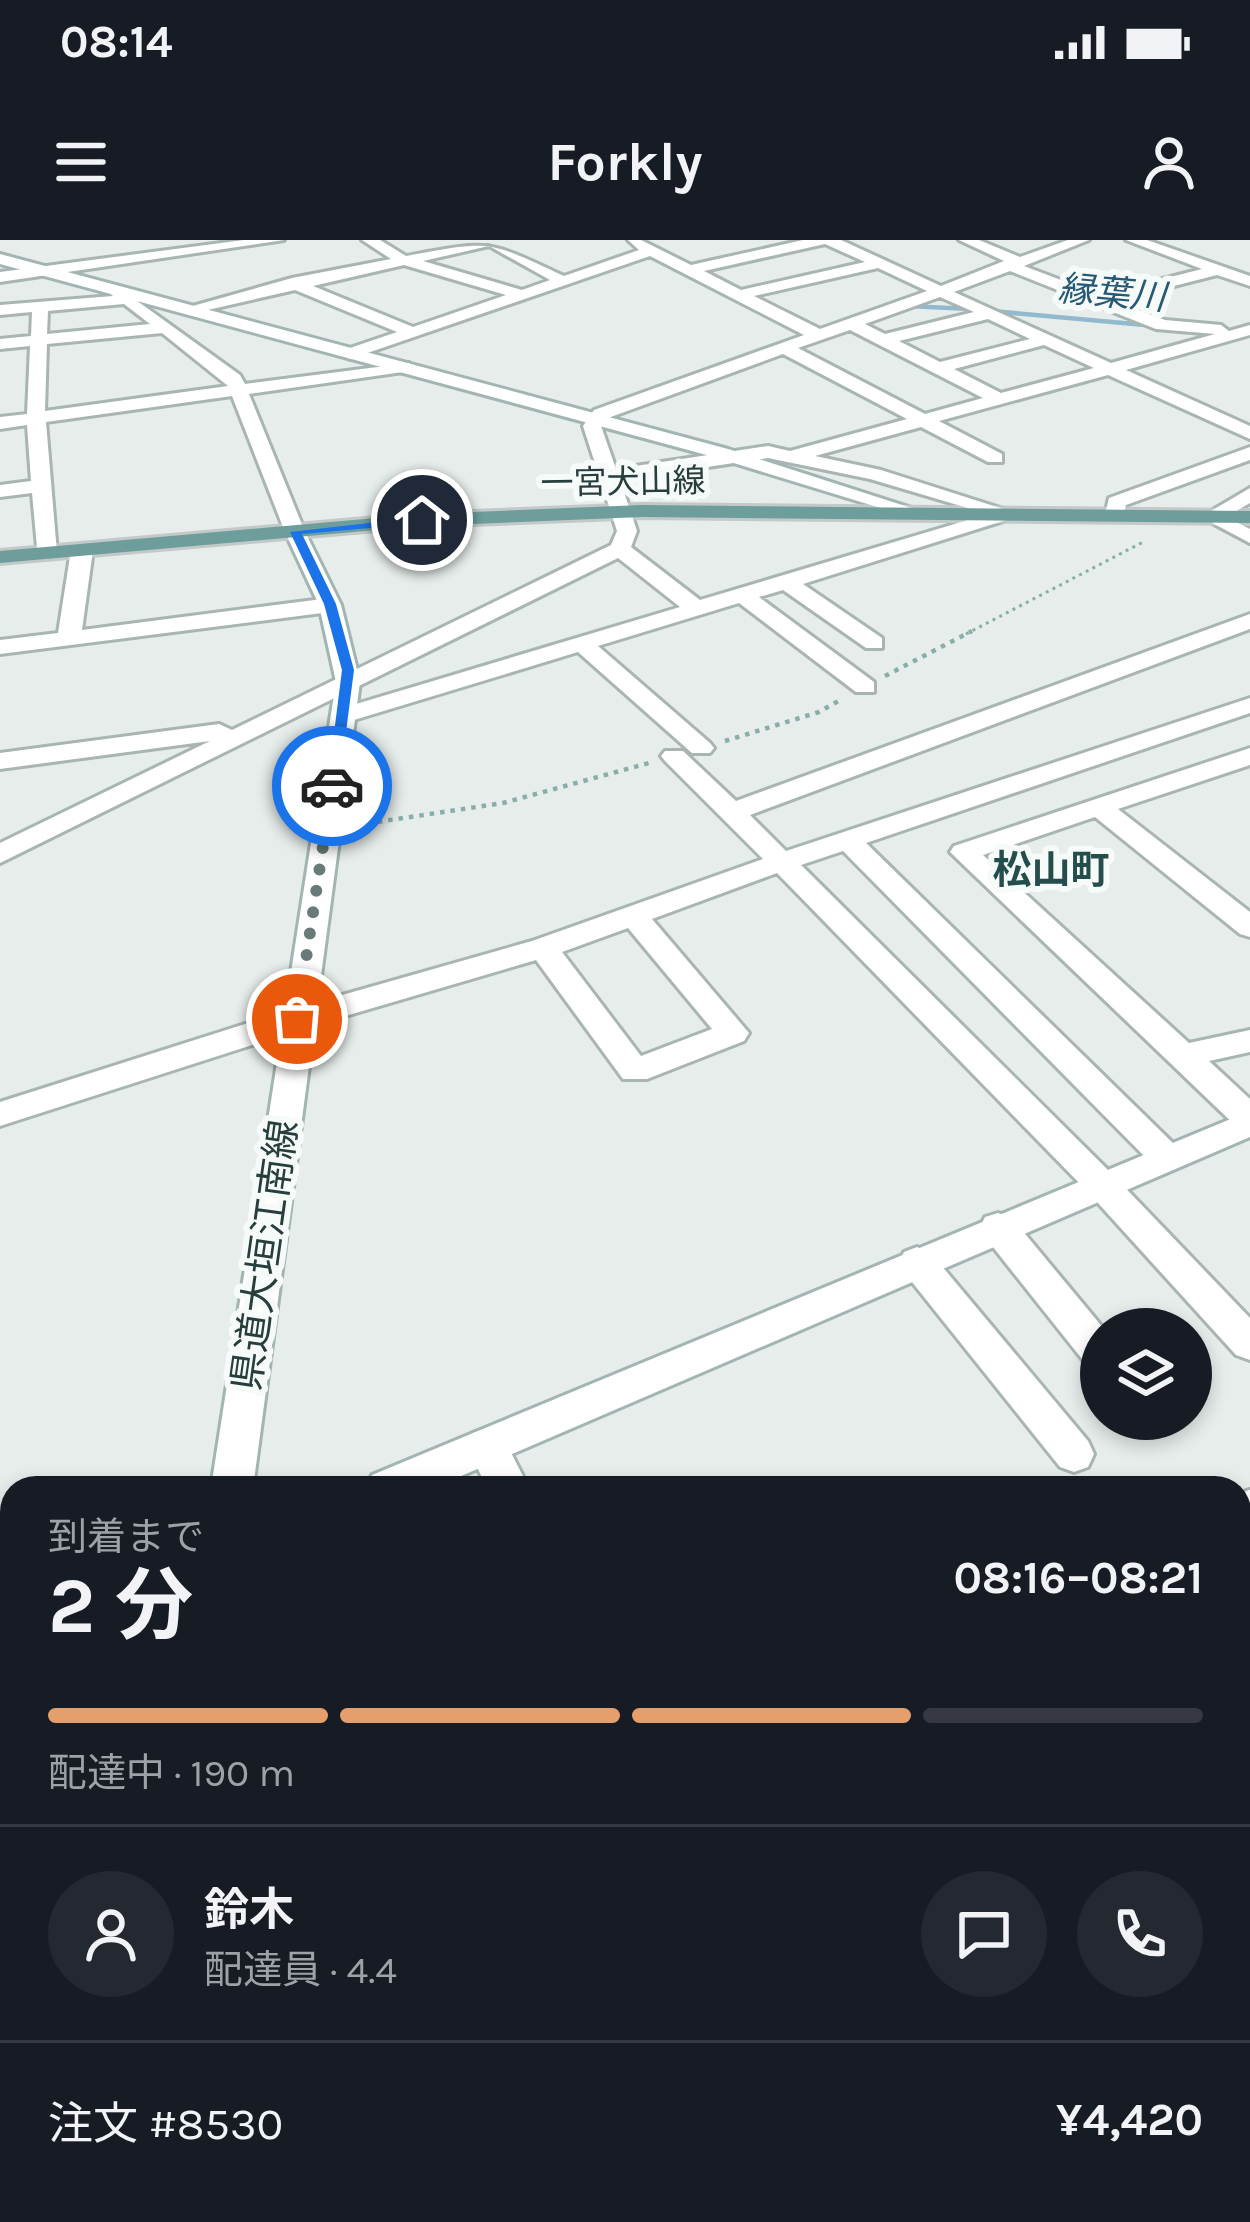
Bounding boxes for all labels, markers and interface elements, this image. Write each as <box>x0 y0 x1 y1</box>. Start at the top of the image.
text: 08:14 <box>60 16 173 68</box>
icon: menu <box>48 129 114 195</box>
icon: person <box>1136 129 1202 195</box>
text: Forkly <box>547 130 703 194</box>
water label: 縁葉川 <box>1056 267 1172 319</box>
street label: 一宮犬山線 <box>540 462 706 502</box>
pin <box>371 469 473 571</box>
icon: home <box>389 487 455 553</box>
courier <box>272 726 392 846</box>
icon: car <box>299 753 365 819</box>
district label: 松山町 <box>992 847 1110 893</box>
pin <box>246 968 348 1070</box>
icon: bag <box>264 986 330 1052</box>
street label: 県道大垣江南線 <box>223 1117 307 1394</box>
map controls <box>1080 1308 1212 1440</box>
button: layers <box>1080 1308 1212 1440</box>
text: 到着まで <box>48 1514 204 1560</box>
text: 08:16–08:21 <box>953 1552 1203 1604</box>
text: 2 分 <box>48 1560 193 1652</box>
text: 配達中 · 190 m <box>48 1750 295 1796</box>
button: person <box>48 1871 174 1997</box>
button: chat <box>921 1871 1047 1997</box>
button: phone <box>1077 1871 1203 1997</box>
text: 鈴木 <box>204 1884 294 1936</box>
text: 配達員 · 4.4 <box>204 1947 397 1993</box>
text: ¥4,420 <box>1056 2094 1203 2146</box>
text: 注文 #8530 <box>48 2098 283 2150</box>

